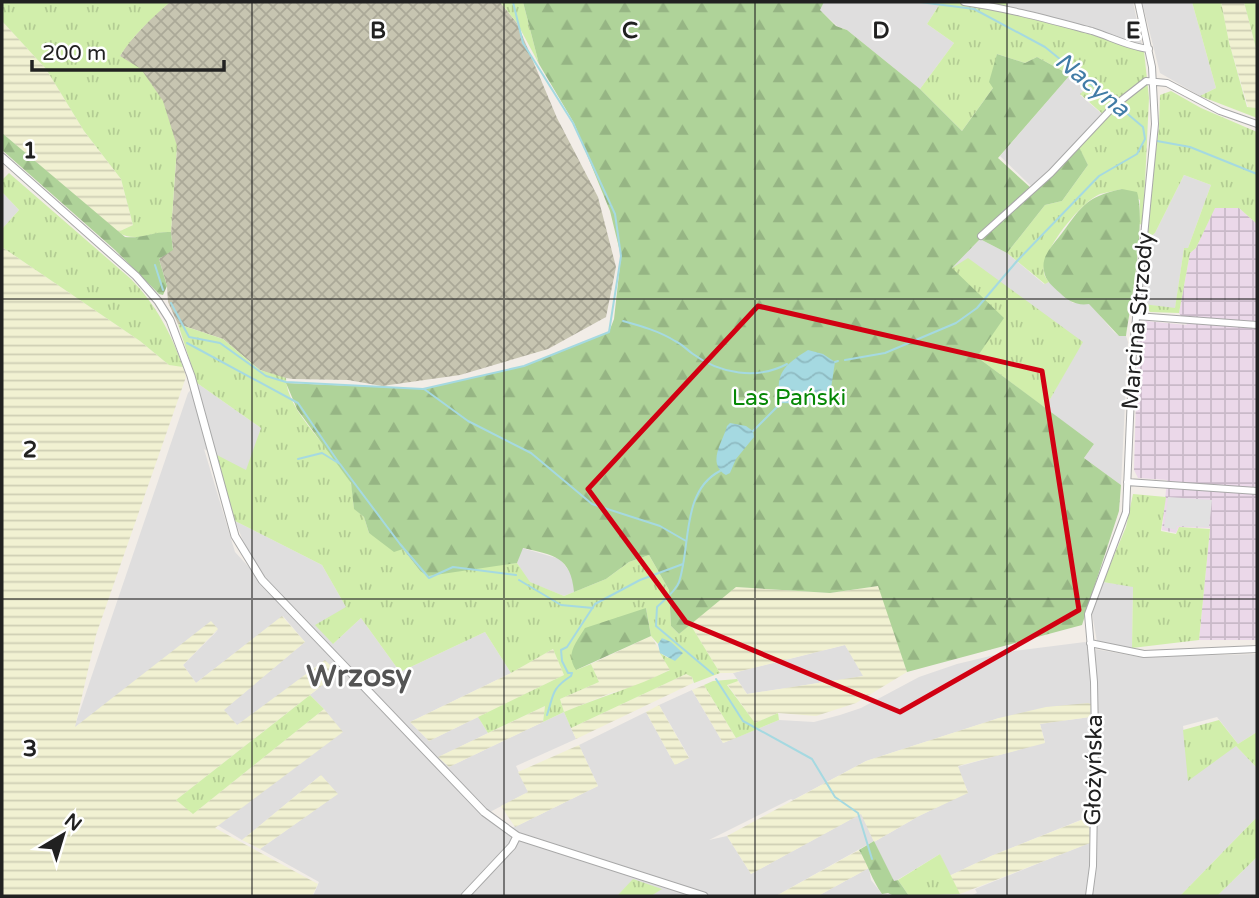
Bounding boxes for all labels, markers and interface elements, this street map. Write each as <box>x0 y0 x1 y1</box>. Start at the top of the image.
text: B <box>370 17 386 45</box>
text: C <box>622 17 638 45</box>
text: D <box>872 17 890 45</box>
text: E <box>1126 17 1140 45</box>
scale bar <box>32 28 224 72</box>
text: 200 m <box>42 41 106 66</box>
water label: Nacyna <box>1049 46 1135 124</box>
text: 1 <box>23 137 37 165</box>
street label: Marcina Strzody <box>1116 231 1160 411</box>
park label: Las Pański <box>732 384 846 412</box>
text: 2 <box>23 436 37 464</box>
district label: Wrzosy <box>306 658 412 695</box>
street label: Głożyńska <box>1079 714 1109 826</box>
text: 3 <box>23 735 37 763</box>
north arrow <box>28 800 98 870</box>
text: N <box>60 809 86 836</box>

